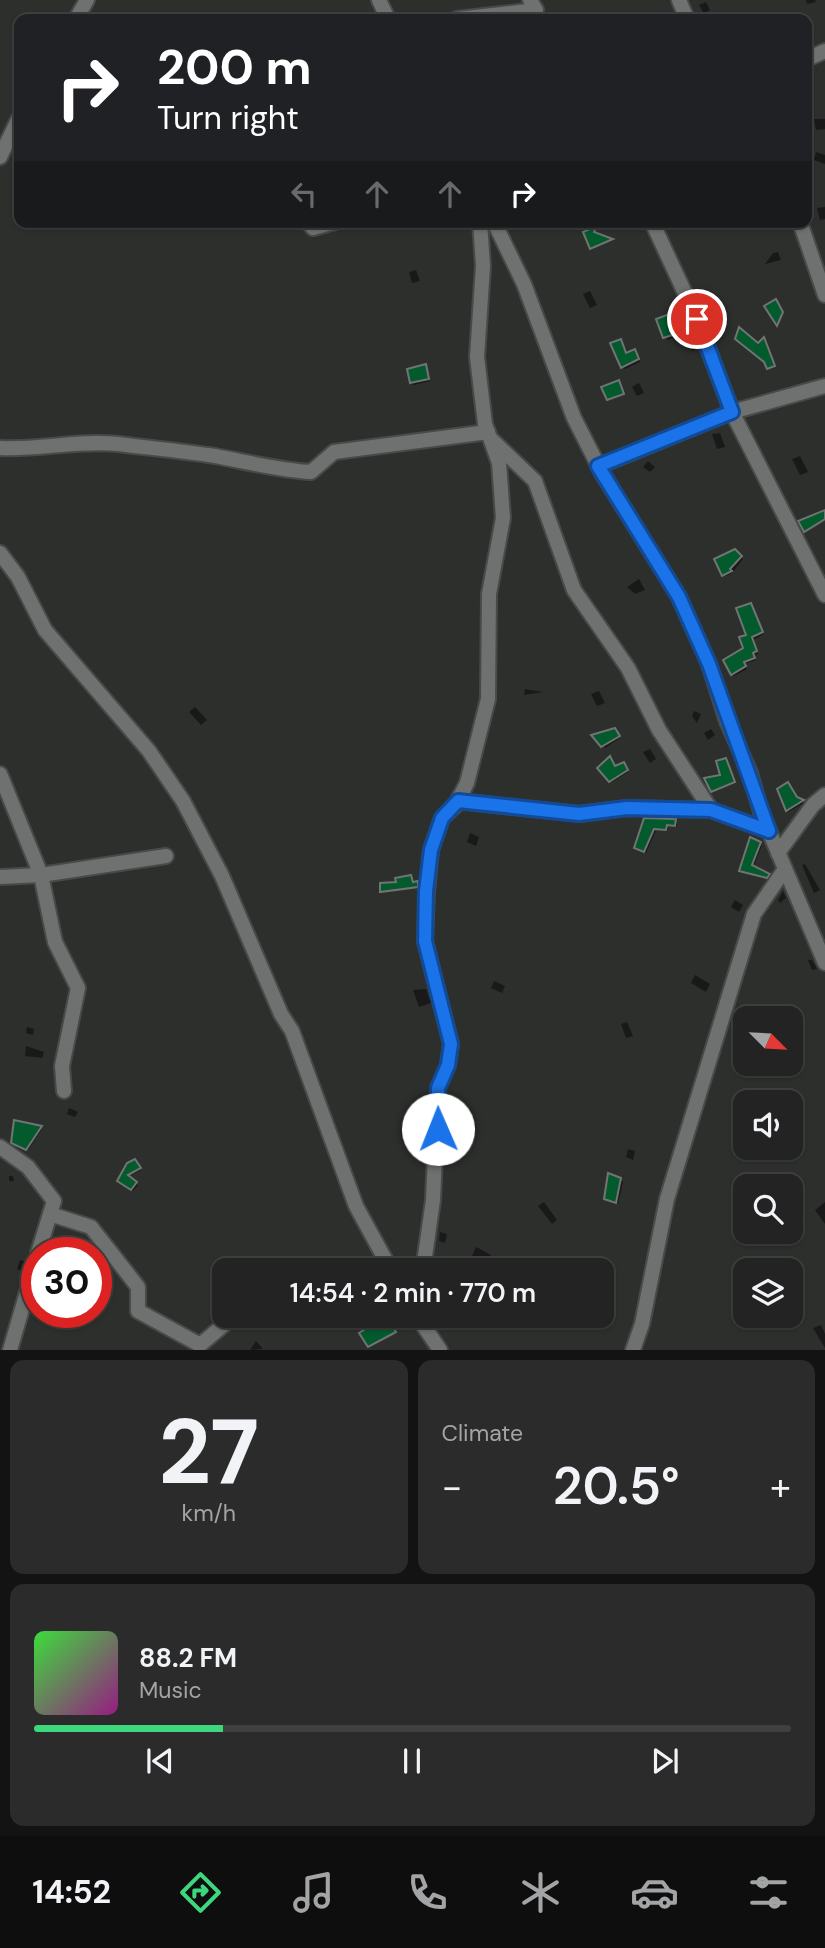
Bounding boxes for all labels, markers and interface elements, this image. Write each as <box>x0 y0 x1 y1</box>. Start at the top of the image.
text: 200 m <box>157 35 312 99</box>
icon: right <box>42 42 133 133</box>
text: Turn right <box>157 97 299 139</box>
icon: left <box>285 175 323 213</box>
icon: ahead <box>358 175 396 213</box>
icon: ahead <box>431 175 469 213</box>
icon: right <box>504 175 542 213</box>
pin <box>667 289 727 349</box>
icon: arrive <box>678 300 716 338</box>
north arrow <box>733 1006 803 1076</box>
map controls <box>733 1006 803 1328</box>
button: sound <box>733 1090 803 1160</box>
position arrow <box>401 1092 475 1166</box>
button: search <box>733 1174 803 1244</box>
speed limit sign: 30 <box>21 1237 112 1328</box>
button: layers <box>733 1258 803 1328</box>
text: 14:54 · 2 min · 770 m <box>290 1276 536 1310</box>
text: 27 <box>158 1393 259 1511</box>
text: Climate <box>442 1418 523 1448</box>
text: 20.5° <box>553 1452 680 1520</box>
text: − <box>442 1462 462 1512</box>
text: + <box>770 1462 791 1512</box>
text: km/h <box>182 1498 236 1528</box>
text: 88.2 FM <box>139 1641 237 1675</box>
text: Music <box>139 1675 202 1705</box>
icon: previous <box>141 1742 179 1780</box>
icon: pause <box>393 1742 431 1780</box>
icon: next <box>646 1742 684 1780</box>
icon: directions <box>176 1868 225 1917</box>
icon: music <box>289 1868 338 1917</box>
icon: phone <box>403 1868 452 1917</box>
icon: climate <box>516 1868 565 1917</box>
icon: car <box>630 1868 679 1917</box>
icon: filters <box>744 1868 793 1917</box>
text: 14:52 <box>32 1871 111 1913</box>

